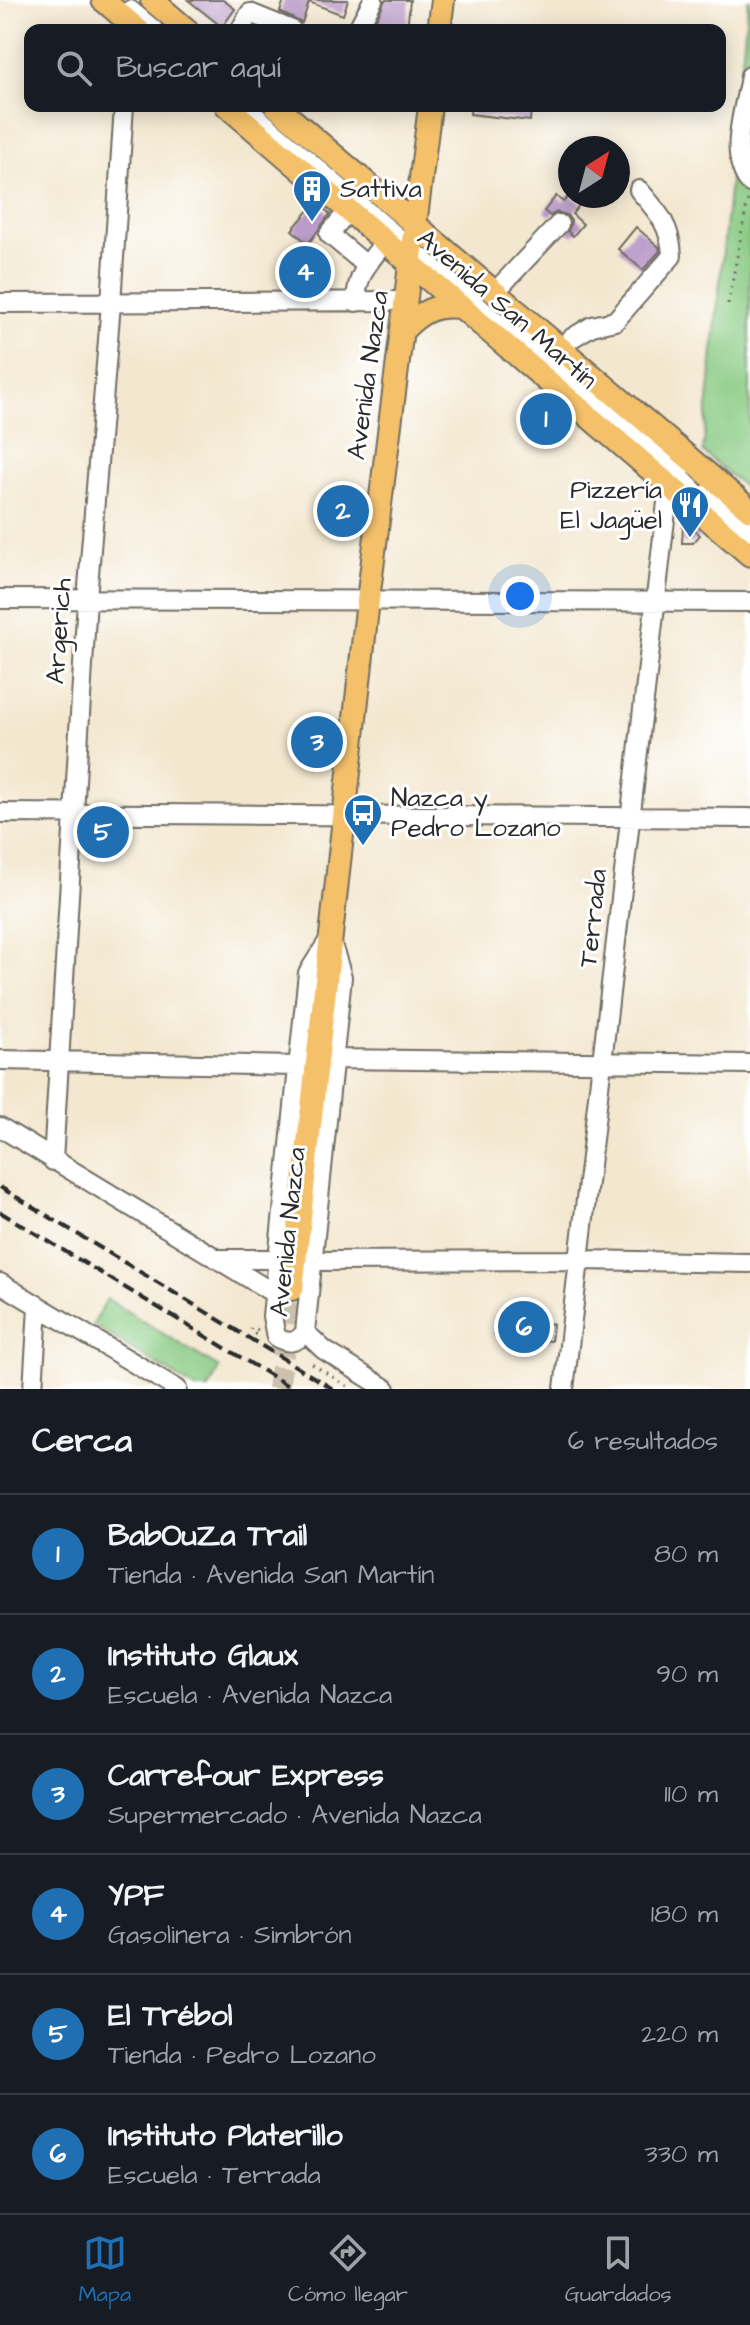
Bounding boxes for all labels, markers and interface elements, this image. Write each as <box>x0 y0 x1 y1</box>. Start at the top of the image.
search box <box>24 24 726 112</box>
icon: search <box>52 46 96 90</box>
text: Buscar aquí <box>116 47 281 89</box>
north arrow <box>558 136 630 208</box>
building icon: Sattiva <box>291 168 333 223</box>
place label: Sattiva <box>340 171 422 207</box>
street label: Avenida San Martín <box>409 221 605 397</box>
pin: 4 <box>279 242 331 302</box>
street label: Avenida Nazca <box>338 288 398 462</box>
pin: 1 <box>520 389 572 449</box>
place label: Pizzería El Jagüel <box>560 472 662 540</box>
pin: 2 <box>317 481 369 541</box>
restaurant icon: Pizzería El Jagüel <box>669 484 711 539</box>
your location <box>500 576 540 616</box>
street label: Argerich <box>37 577 83 685</box>
pin: 3 <box>291 712 343 772</box>
place label: Nazca y Pedro Lozano <box>391 780 561 846</box>
bus stop icon: Nazca y Pedro Lozano <box>342 792 384 847</box>
pin: 5 <box>77 802 129 862</box>
street label: Terrada <box>570 867 616 969</box>
street label: Avenida Nazca <box>261 1145 315 1319</box>
pin: 6 <box>498 1297 550 1357</box>
text: Cerca <box>32 1417 132 1465</box>
text: 6 resultados <box>568 1423 718 1459</box>
text: BabOuZa Trail <box>108 1515 307 1557</box>
text: 1 <box>56 1536 60 1572</box>
text: 80 m <box>654 1536 718 1572</box>
text: Tienda · Avenida San Martín <box>108 1557 434 1593</box>
text: Instituto Glaux <box>108 1635 298 1677</box>
text: 2 <box>51 1656 65 1692</box>
text: 90 m <box>656 1656 718 1692</box>
text: Escuela · Avenida Nazca <box>108 1677 392 1713</box>
text: Carrefour Express <box>108 1755 384 1797</box>
text: 3 <box>51 1776 65 1812</box>
text: 110 m <box>664 1776 718 1812</box>
text: Supermercado · Avenida Nazca <box>108 1797 482 1833</box>
text: YPF <box>108 1875 164 1917</box>
text: 4 <box>49 1896 67 1932</box>
text: 180 m <box>651 1896 718 1932</box>
text: Gasolinera · Simbrón <box>108 1917 352 1953</box>
text: El Trébol <box>108 1995 232 2037</box>
text: 5 <box>49 2016 67 2052</box>
text: 220 m <box>641 2016 718 2052</box>
text: Tienda · Pedro Lozano <box>108 2037 376 2073</box>
text: Instituto Platerillo <box>108 2115 343 2157</box>
text: 6 <box>50 2136 66 2172</box>
text: 330 m <box>644 2136 718 2172</box>
text: Escuela · Terrada <box>108 2157 321 2193</box>
tab: Mapa <box>78 2231 131 2310</box>
tab: Cómo llegar <box>288 2231 408 2310</box>
tab: Guardados <box>565 2231 672 2310</box>

